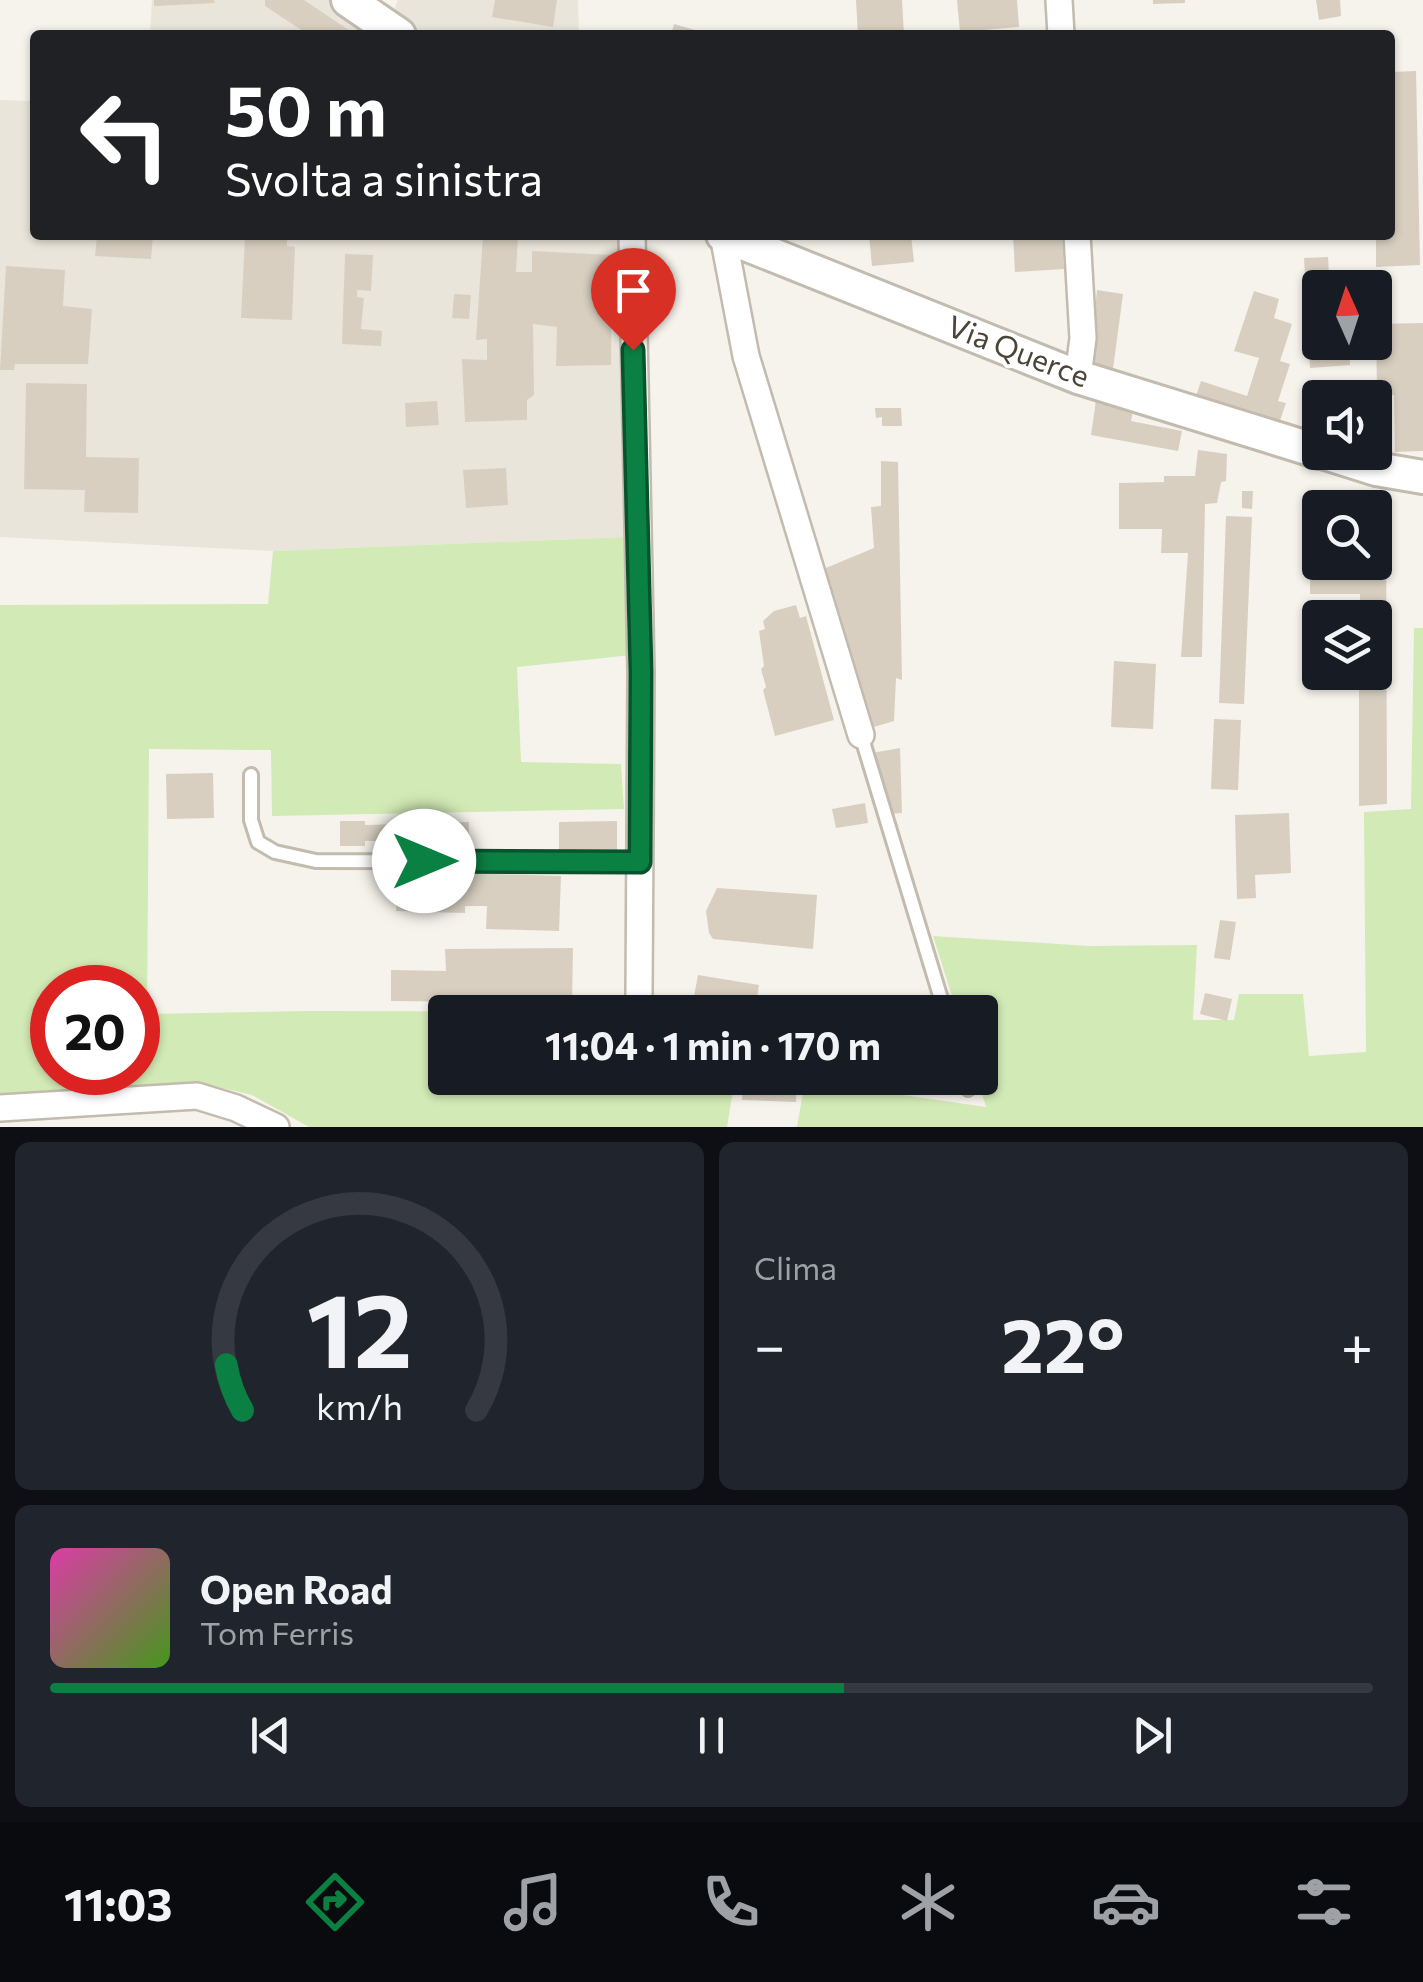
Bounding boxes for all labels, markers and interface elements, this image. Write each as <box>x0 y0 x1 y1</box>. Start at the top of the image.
text: 50 m <box>225 65 387 150</box>
icon: left <box>60 70 190 200</box>
text: Svolta a sinistra <box>225 150 543 205</box>
pin <box>591 248 676 351</box>
icon: arrive <box>606 263 661 318</box>
north arrow <box>1302 270 1392 360</box>
map controls <box>1302 270 1392 690</box>
street label: Via Querce <box>943 306 1095 394</box>
button: sound <box>1302 380 1392 470</box>
button: search <box>1302 490 1392 580</box>
button: layers <box>1302 600 1392 690</box>
position arrow <box>372 809 476 913</box>
speed limit sign: 20 <box>30 965 160 1095</box>
text: 11:04 · 1 min · 170 m <box>545 1021 881 1068</box>
text: Clima <box>754 1247 837 1287</box>
text: 12 <box>306 1262 413 1389</box>
text: 22° <box>1001 1297 1125 1388</box>
text: − <box>754 1310 785 1377</box>
text: + <box>1341 1310 1373 1377</box>
text: km/h <box>316 1384 403 1427</box>
text: Open Road <box>200 1565 393 1612</box>
text: Tom Ferris <box>200 1612 354 1652</box>
icon: previous <box>243 1708 298 1763</box>
icon: pause <box>684 1708 739 1763</box>
icon: next <box>1125 1708 1180 1763</box>
icon: directions <box>300 1867 370 1937</box>
icon: music <box>498 1867 568 1937</box>
icon: phone <box>696 1867 766 1937</box>
icon: climate <box>893 1867 963 1937</box>
icon: car <box>1091 1867 1161 1937</box>
icon: filters <box>1289 1867 1359 1937</box>
text: 11:03 <box>64 1875 172 1930</box>

